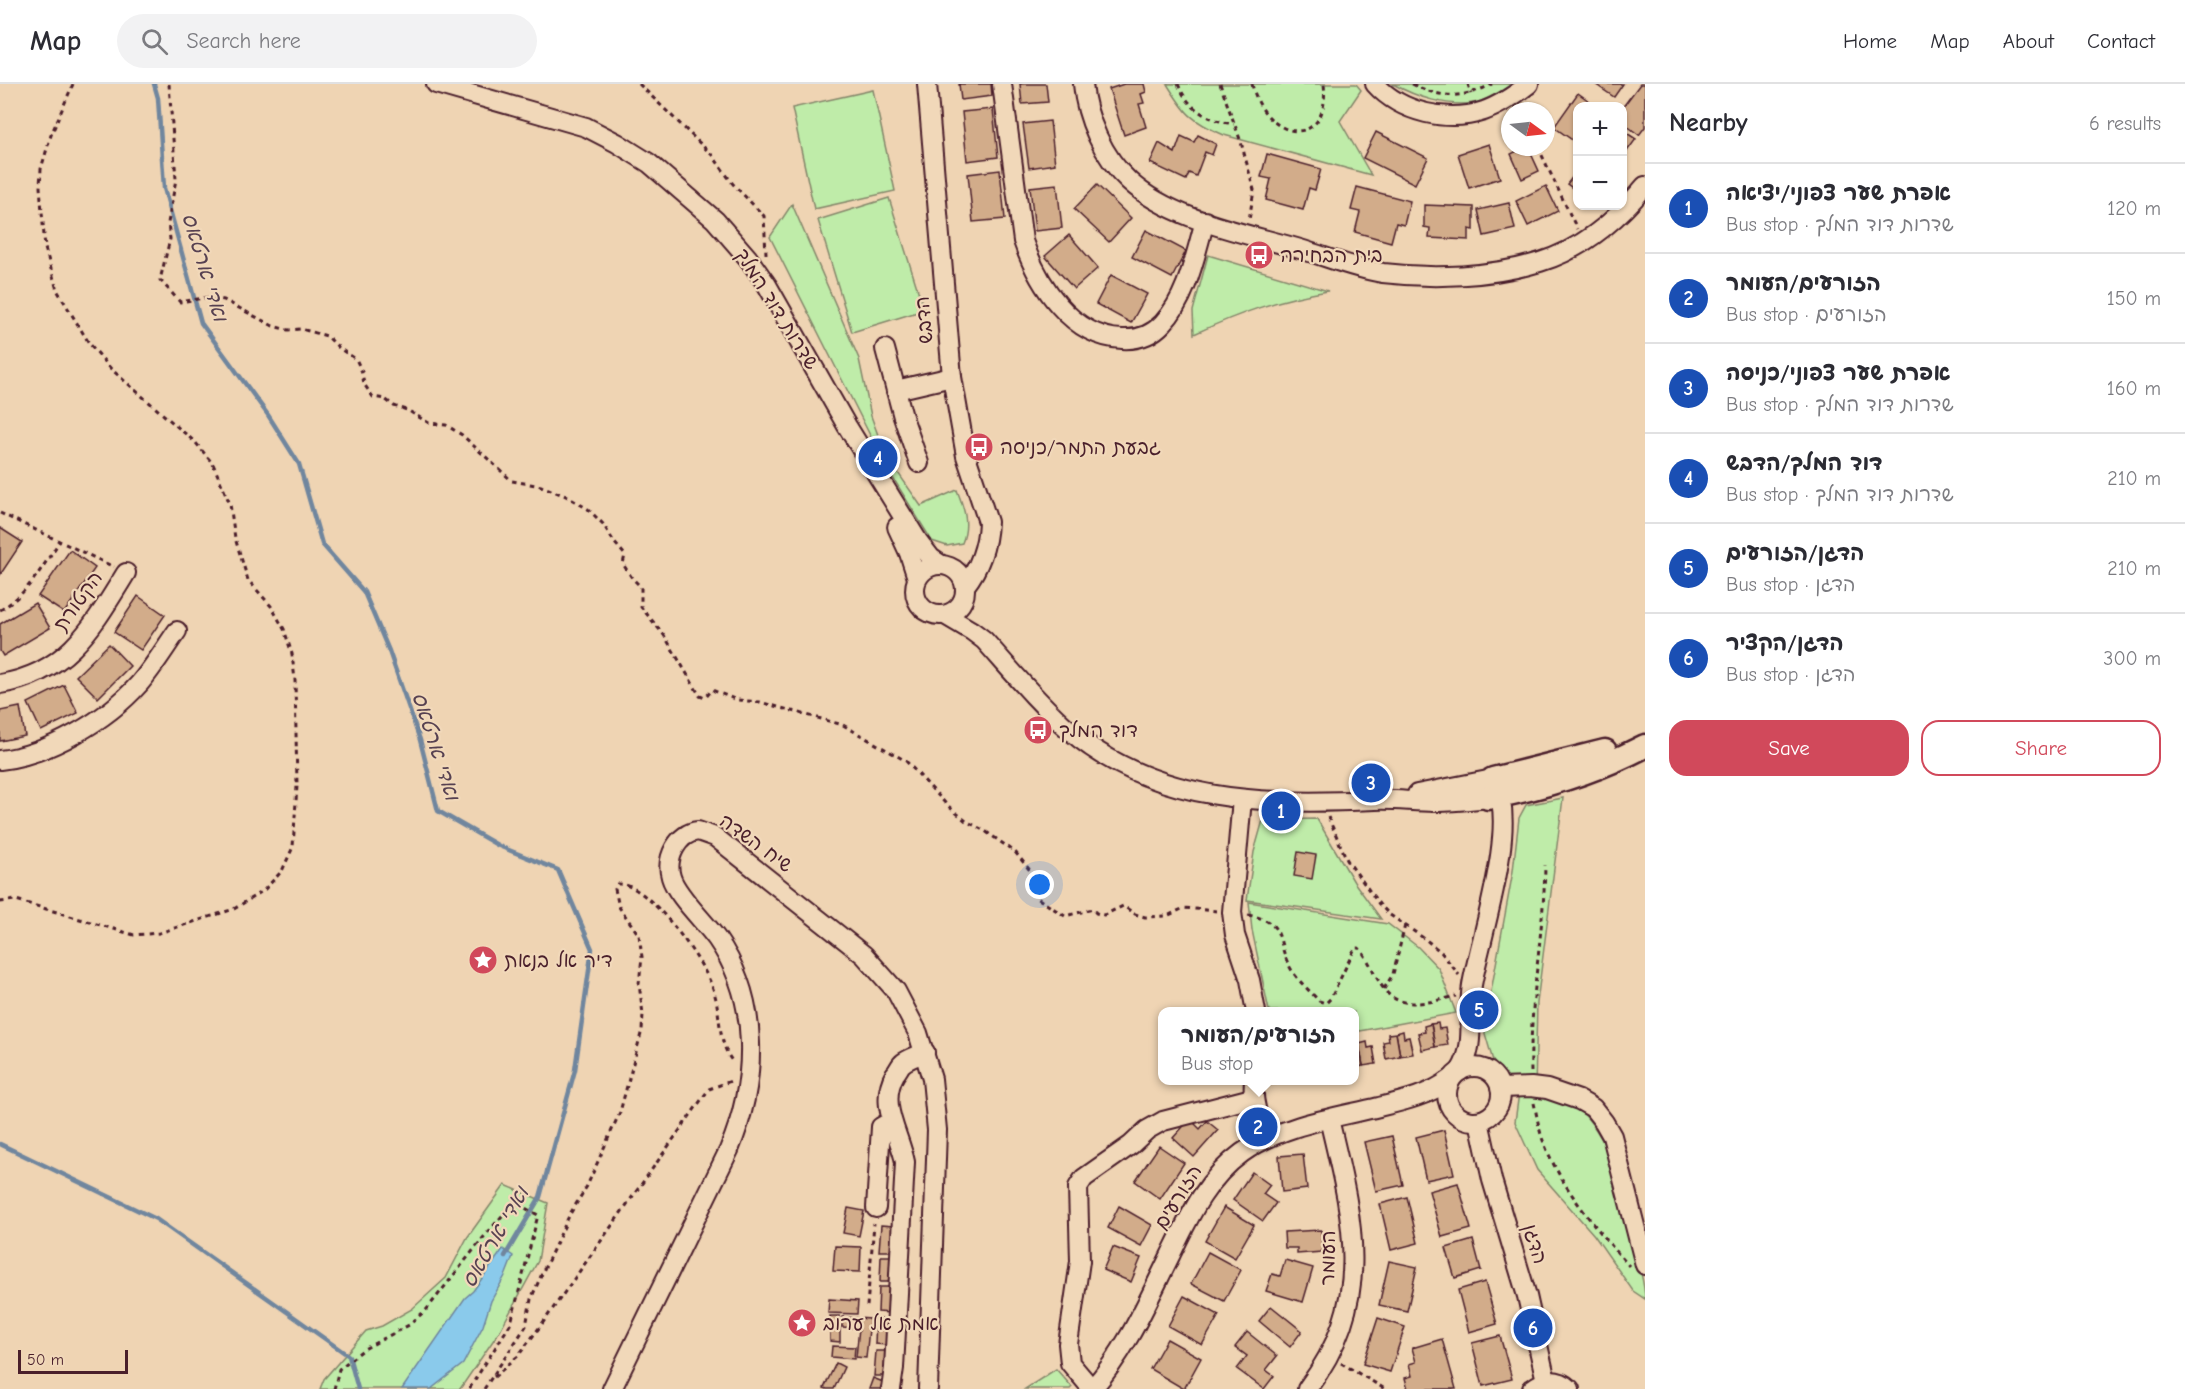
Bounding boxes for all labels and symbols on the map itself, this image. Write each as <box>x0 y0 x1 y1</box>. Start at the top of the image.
north arrow <box>1501 102 1555 156</box>
water label: ואדי ארטאס <box>177 210 233 325</box>
bus stop icon: בית הבחירה <box>1243 239 1275 271</box>
street label: שדרות דוד המלך <box>730 244 823 374</box>
place label: בית הבחירה <box>1280 244 1383 267</box>
street label: הדבש <box>910 295 938 345</box>
bus stop icon: גבעת התמר/כניסה <box>963 431 995 463</box>
pin: 4 <box>858 436 898 481</box>
place label: גבעת התמר/כניסה <box>1000 436 1161 459</box>
street label: הקטורת <box>49 567 108 636</box>
water label: ואדי ארטאס <box>407 689 465 804</box>
bus stop icon: דוד המלך <box>1022 714 1054 746</box>
place label: דוד המלך <box>1059 719 1138 743</box>
pin: 3 <box>1352 760 1390 806</box>
pin: 1 <box>1262 788 1300 834</box>
street label: שיח השדה <box>715 809 797 877</box>
your location <box>1025 870 1054 899</box>
place icon: דיר אל בנאת <box>467 944 499 976</box>
place label: דיר אל בנאת <box>504 949 613 972</box>
pin: 5 <box>1460 988 1498 1032</box>
pin: 2 <box>1238 1104 1278 1150</box>
street label: הזורעים <box>1149 1160 1207 1234</box>
water label: ואדי ארטאס <box>457 1181 534 1291</box>
street label: הדגן <box>1517 1221 1552 1267</box>
street label: העומר <box>1316 1230 1340 1286</box>
pin: 6 <box>1514 1306 1552 1350</box>
place icon: אמת אל ערוב <box>786 1307 818 1339</box>
place label: אמת אל ערוב <box>823 1312 939 1335</box>
scale bar <box>18 1347 128 1374</box>

